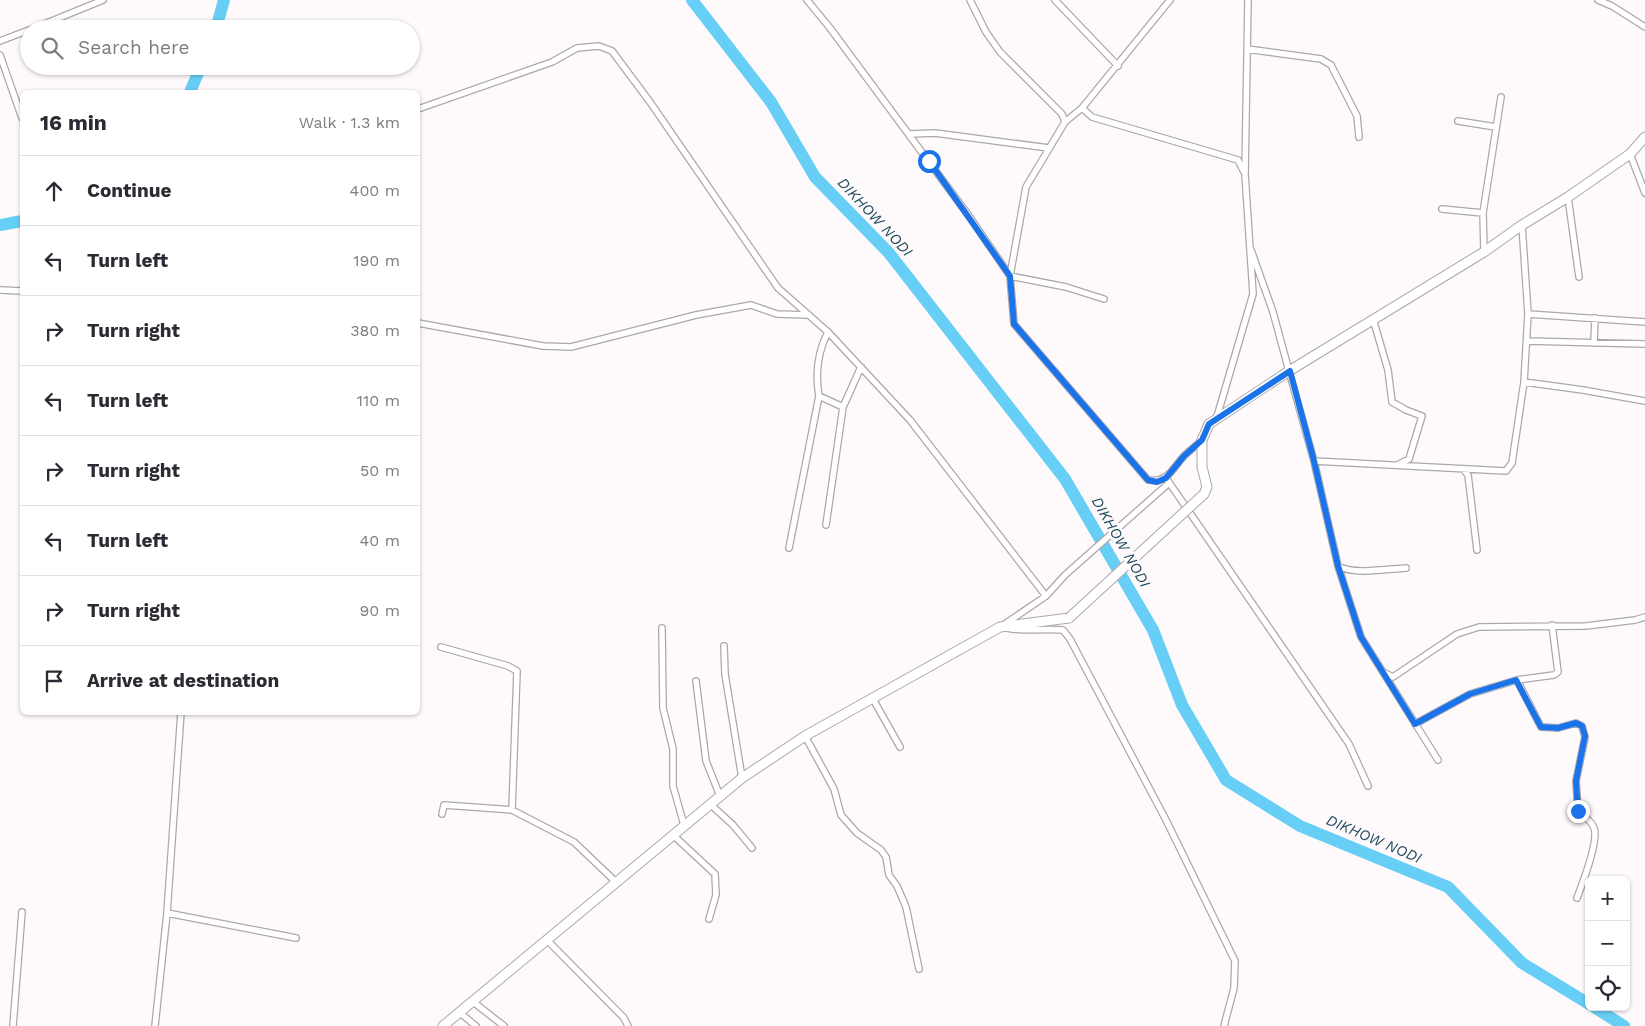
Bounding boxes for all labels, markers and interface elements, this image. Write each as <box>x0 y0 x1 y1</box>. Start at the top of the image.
search box <box>20 20 420 75</box>
icon: search <box>38 34 66 62</box>
text: Search here <box>78 36 189 59</box>
text: 16 min <box>40 110 107 135</box>
text: Walk · 1.3 km <box>299 113 400 132</box>
route start <box>918 150 941 173</box>
water label: DIKHOW NODI <box>834 174 917 261</box>
icon: ahead <box>40 177 68 205</box>
text: Continue <box>87 179 171 202</box>
text: 400 m <box>350 181 400 200</box>
icon: left <box>40 247 68 275</box>
text: Turn left <box>87 249 168 272</box>
text: 190 m <box>353 251 400 270</box>
icon: right <box>40 317 68 345</box>
text: Turn right <box>87 319 180 342</box>
text: 380 m <box>350 321 400 340</box>
icon: left <box>40 387 68 415</box>
text: Turn left <box>87 389 168 412</box>
text: 110 m <box>357 391 400 410</box>
icon: right <box>40 457 68 485</box>
text: Turn right <box>87 459 180 482</box>
text: 50 m <box>360 461 400 480</box>
water label: DIKHOW NODI <box>1088 494 1154 591</box>
icon: left <box>40 527 68 555</box>
text: Turn left <box>87 529 168 552</box>
text: 40 m <box>360 531 400 550</box>
icon: right <box>40 597 68 625</box>
text: Turn right <box>87 599 180 622</box>
text: 90 m <box>359 601 400 620</box>
icon: arrive <box>40 667 68 695</box>
text: Arrive at destination <box>87 669 279 692</box>
route end <box>1567 800 1590 823</box>
water label: DIKHOW NODI <box>1324 811 1425 867</box>
map controls <box>1585 876 1630 1011</box>
button: + <box>1585 876 1630 921</box>
button: − <box>1585 921 1630 966</box>
button: locate <box>1585 966 1630 1011</box>

